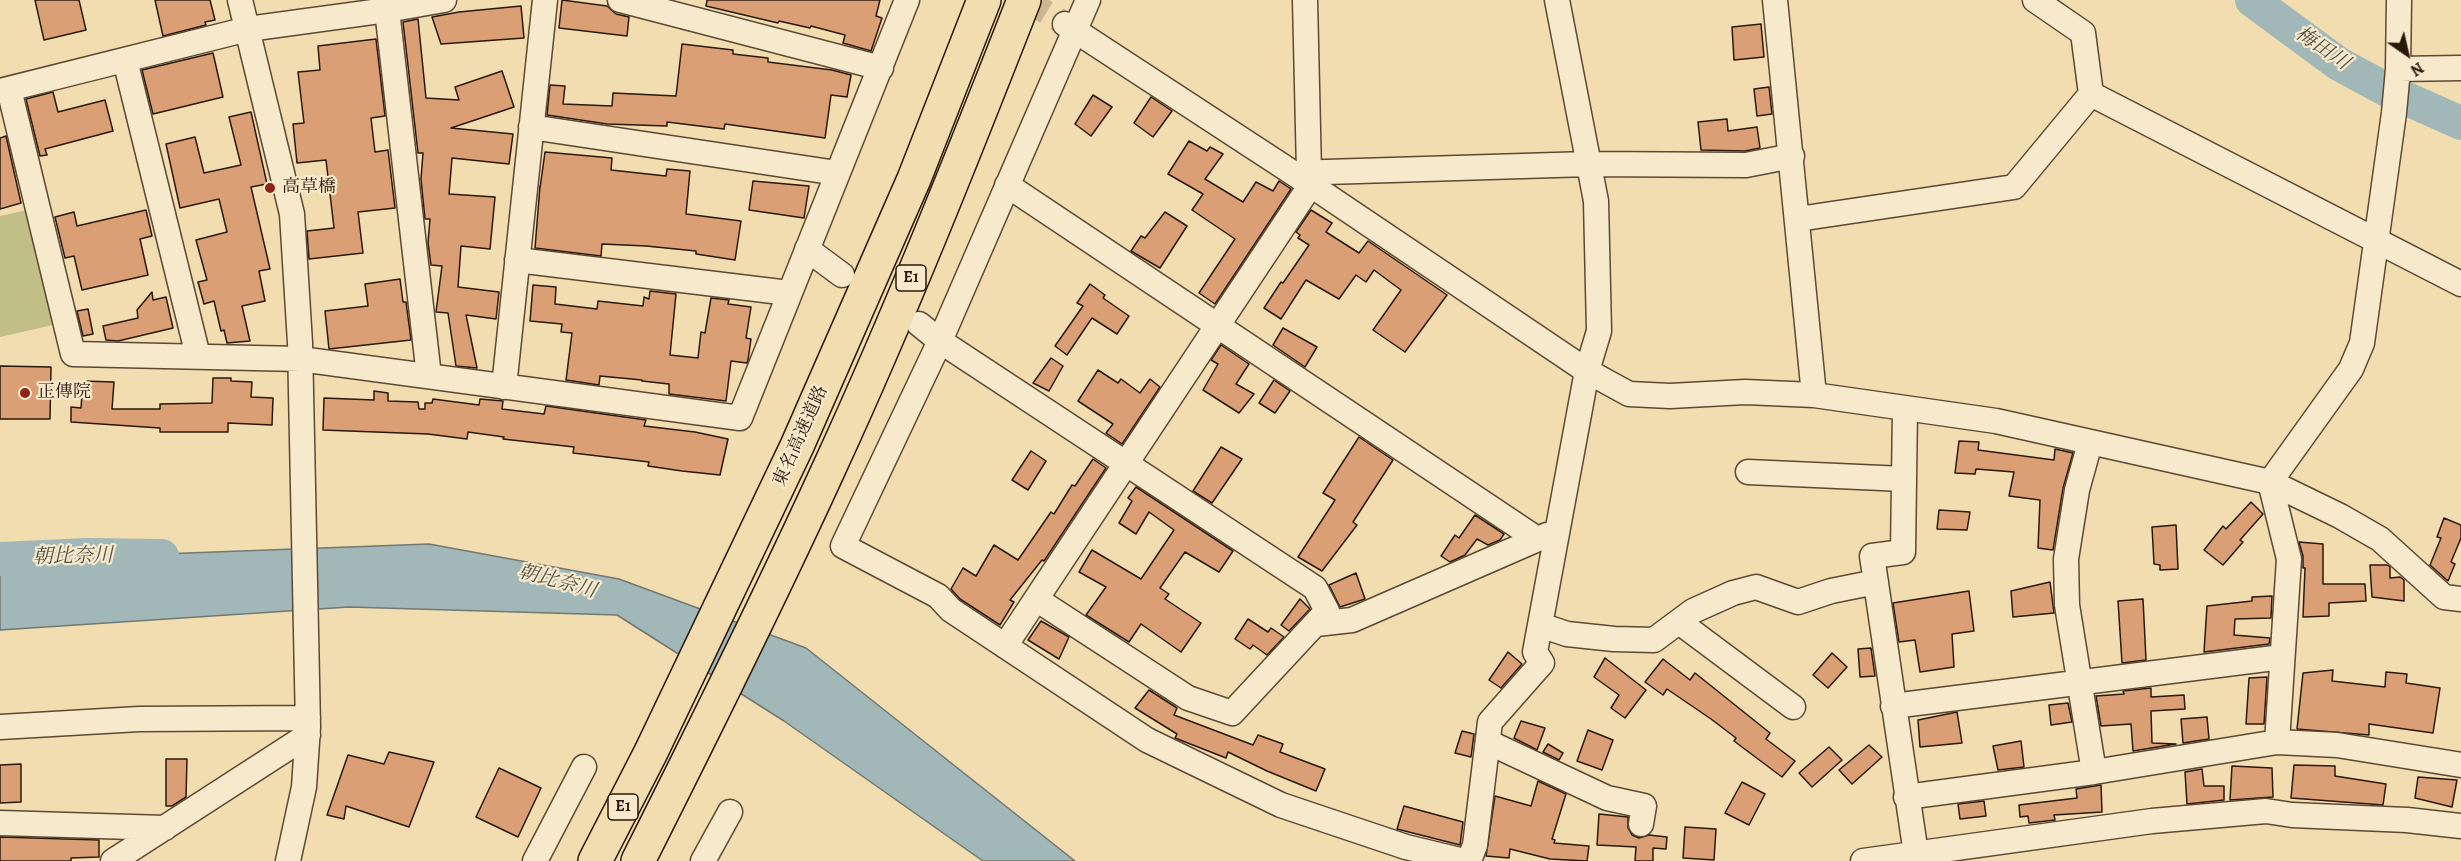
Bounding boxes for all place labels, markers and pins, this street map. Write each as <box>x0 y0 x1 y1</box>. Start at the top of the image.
place label: 高草橋 <box>282 177 336 199</box>
marker: 高草橋 <box>263 181 277 195</box>
place label: 正傳院 <box>37 382 91 404</box>
marker: 正傳院 <box>18 386 32 400</box>

